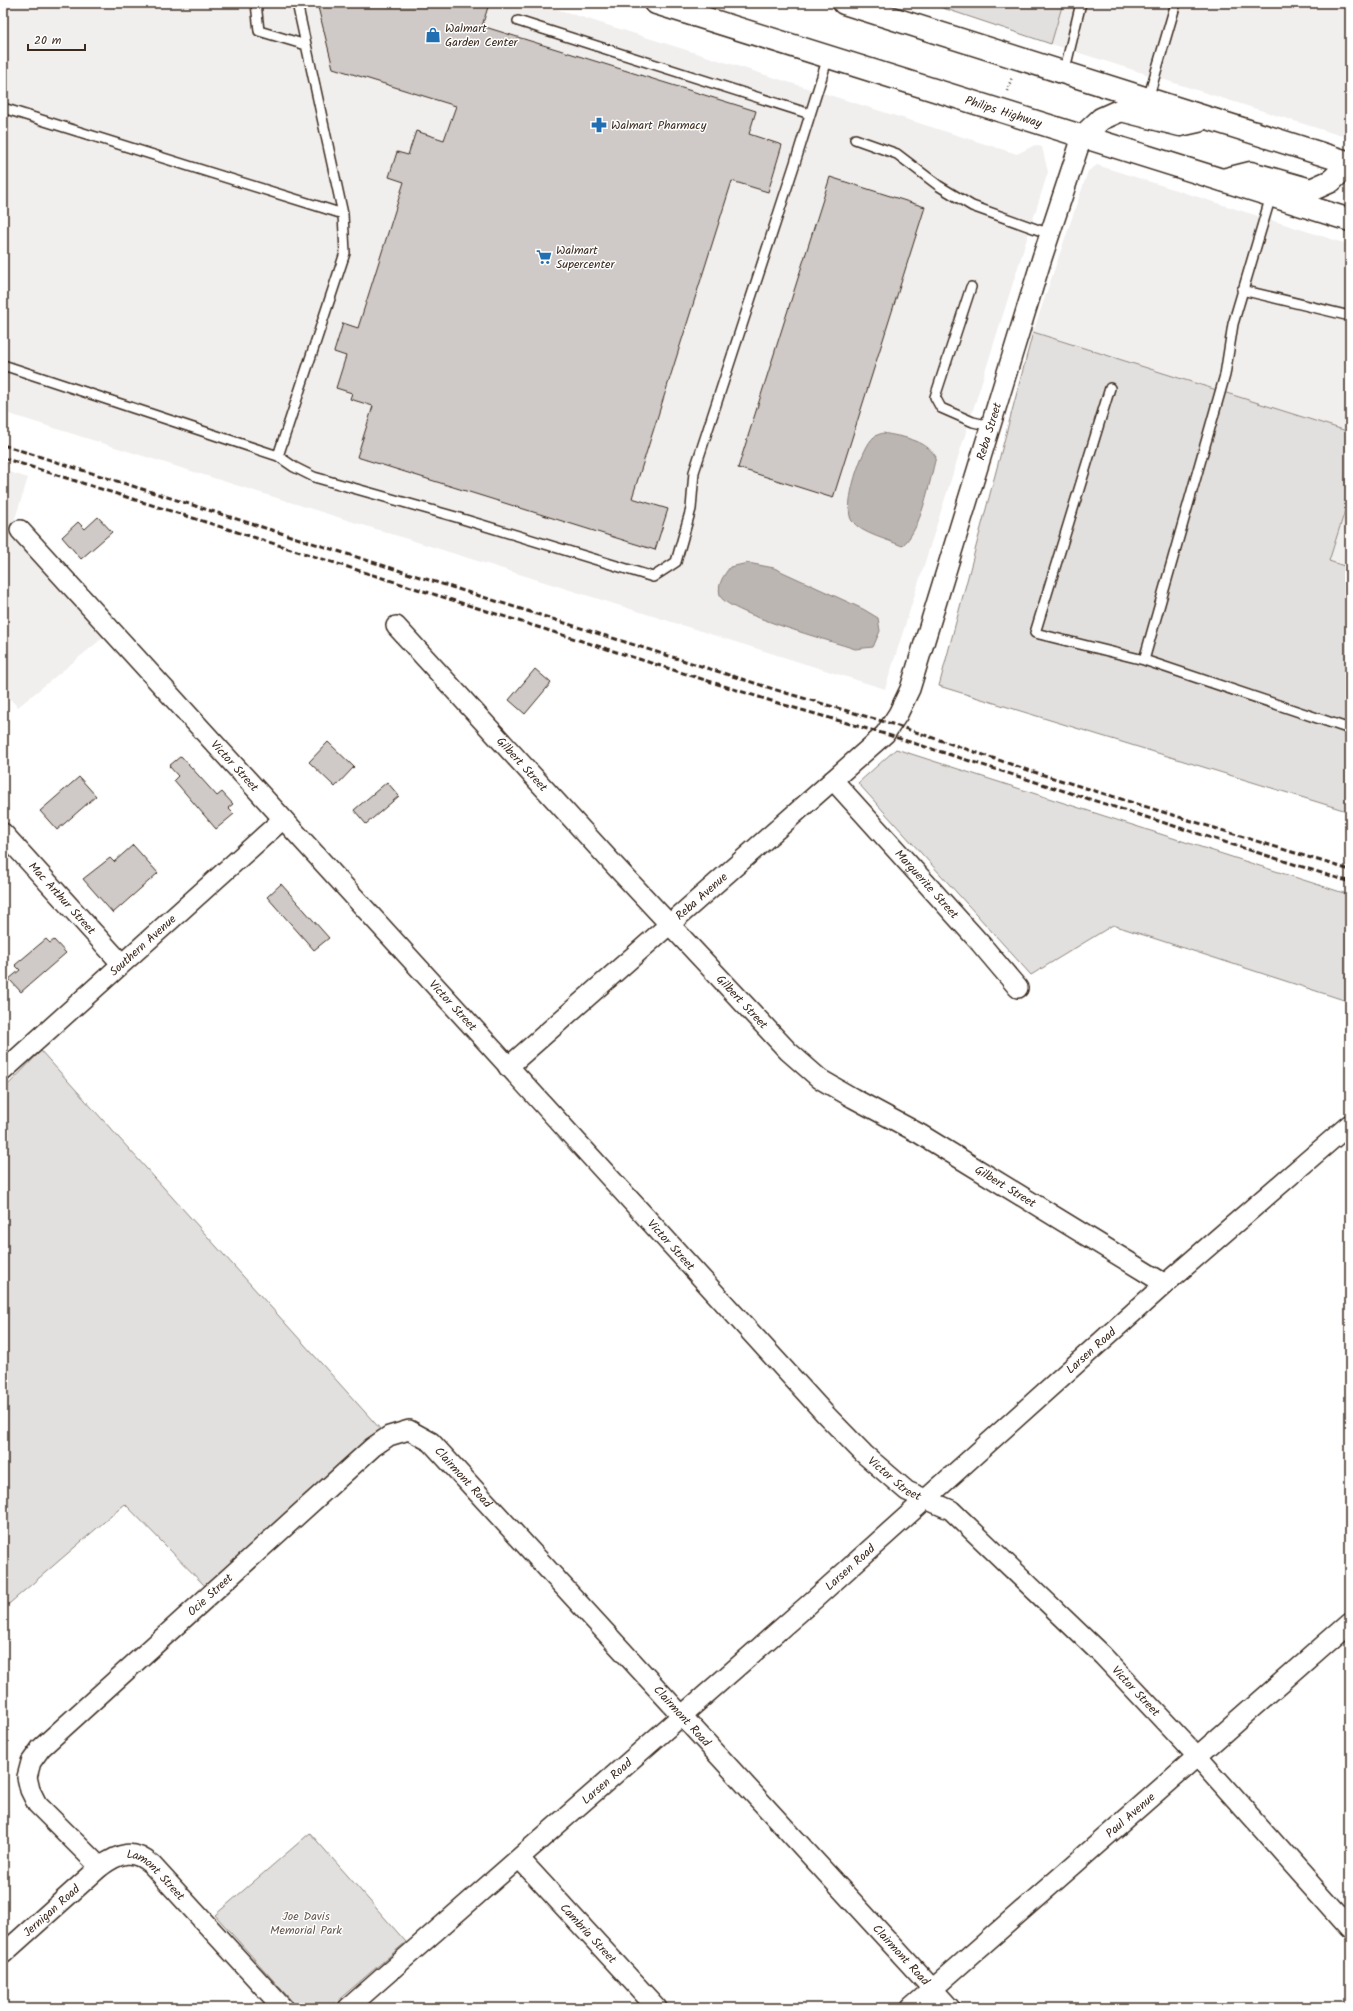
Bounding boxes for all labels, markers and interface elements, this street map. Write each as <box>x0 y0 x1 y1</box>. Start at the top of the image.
place label: Walmart Garden Center <box>445 19 519 52</box>
scale bar <box>28 26 85 52</box>
shop icon: Walmart Garden Center <box>424 26 442 44</box>
text: 20 m <box>34 31 62 50</box>
street label: Philips Highway <box>963 91 1045 133</box>
pharmacy icon: Walmart Pharmacy <box>590 116 608 134</box>
place label: Walmart Pharmacy <box>611 116 707 135</box>
place label: Walmart Supercenter <box>556 241 615 274</box>
supermarket icon: Walmart Supercenter <box>535 248 553 266</box>
street label: Reba Street <box>971 400 1007 463</box>
street label: Gilbert Street <box>492 732 553 796</box>
street label: Victor Street <box>206 736 264 796</box>
street label: Marguerite Street <box>890 845 964 923</box>
street label: Mac Arthur Street <box>24 857 101 939</box>
street label: Reba Avenue <box>671 867 732 925</box>
street label: Southern Avenue <box>105 909 181 981</box>
street label: Gilbert Street <box>712 970 773 1034</box>
street label: Victor Street <box>424 975 482 1036</box>
street label: Gilbert Street <box>971 1160 1040 1213</box>
street label: Victor Street <box>643 1215 700 1275</box>
street label: Larsen Road <box>1061 1322 1121 1378</box>
street label: Clairmont Road <box>430 1442 497 1513</box>
street label: Victor Street <box>864 1452 925 1506</box>
street label: Larsen Road <box>821 1539 880 1595</box>
street label: Ocie Street <box>183 1569 238 1621</box>
street label: Victor Street <box>1107 1661 1165 1721</box>
street label: Clairmont Road <box>649 1681 716 1752</box>
street label: Larsen Road <box>577 1753 637 1809</box>
street label: Paul Avenue <box>1101 1787 1160 1842</box>
street label: Lamont Street <box>126 1845 190 1905</box>
street label: Jernigan Road <box>19 1879 85 1941</box>
street label: Cambria Street <box>555 1899 621 1968</box>
park label: Joe Davis Memorial Park <box>270 1907 342 1940</box>
street label: Clairmont Road <box>868 1920 935 1991</box>

